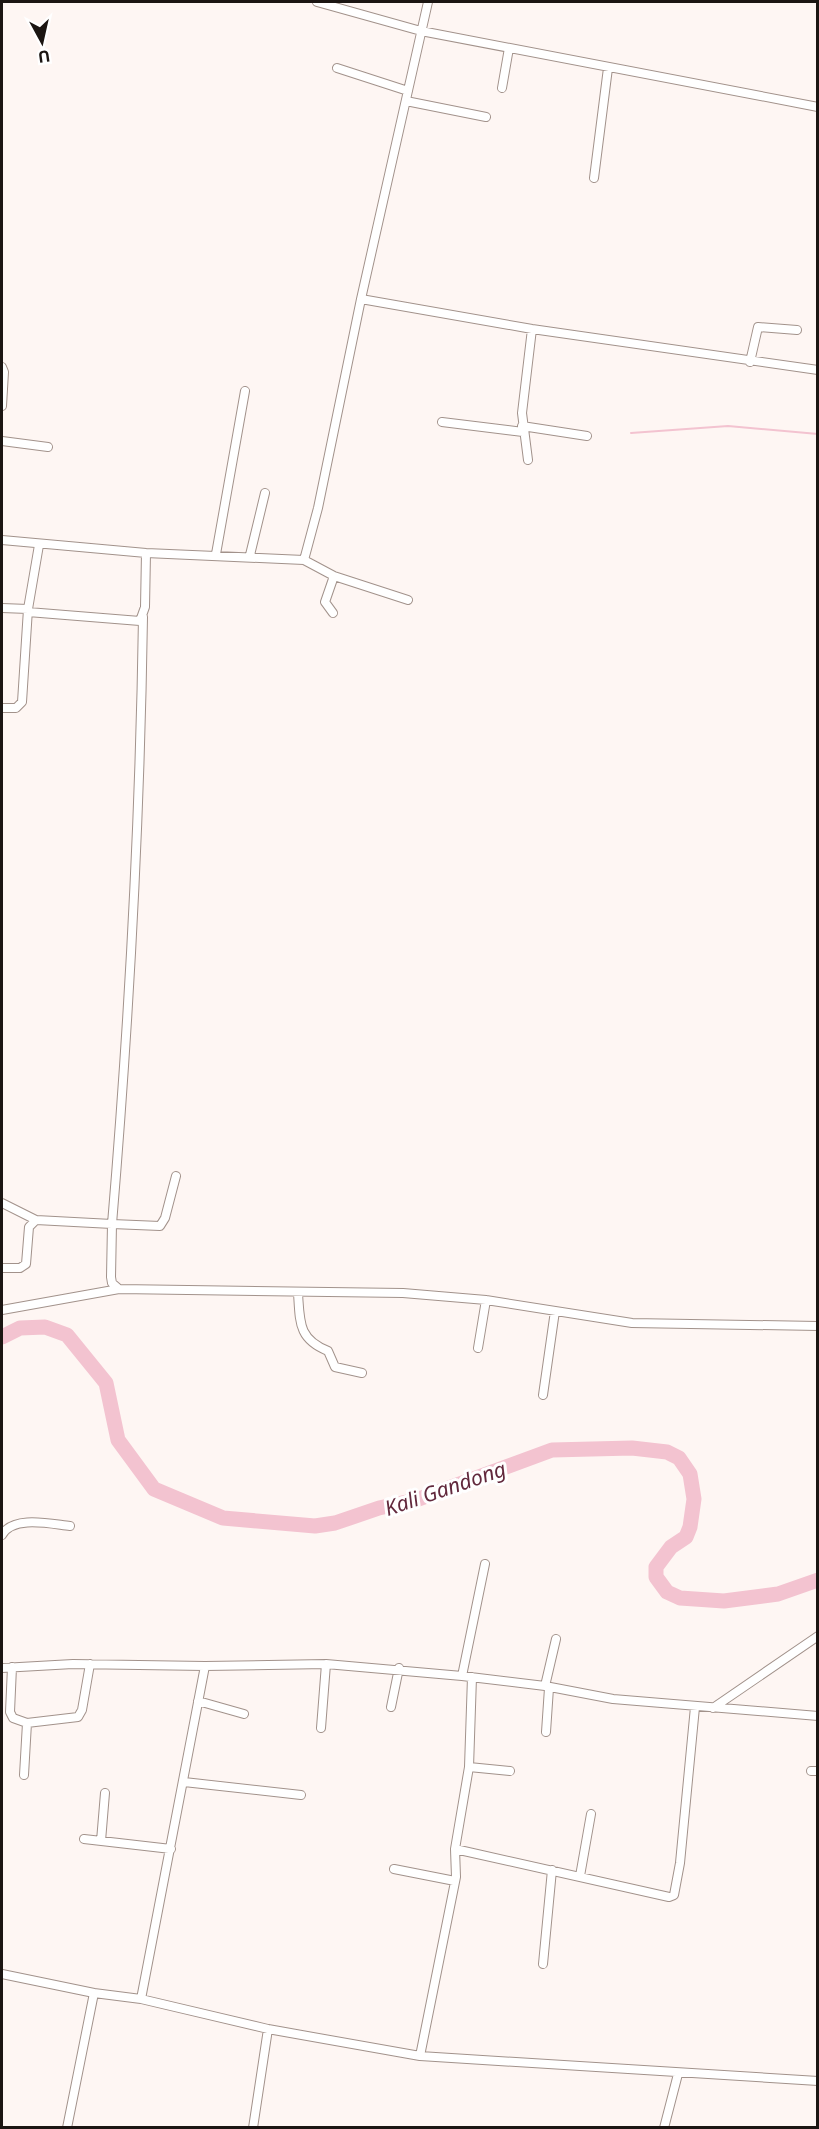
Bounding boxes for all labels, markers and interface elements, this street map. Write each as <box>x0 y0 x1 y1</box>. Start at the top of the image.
north arrow <box>12 12 72 72</box>
text: U <box>37 45 52 69</box>
water label: Kali Gandong <box>381 1454 509 1522</box>

